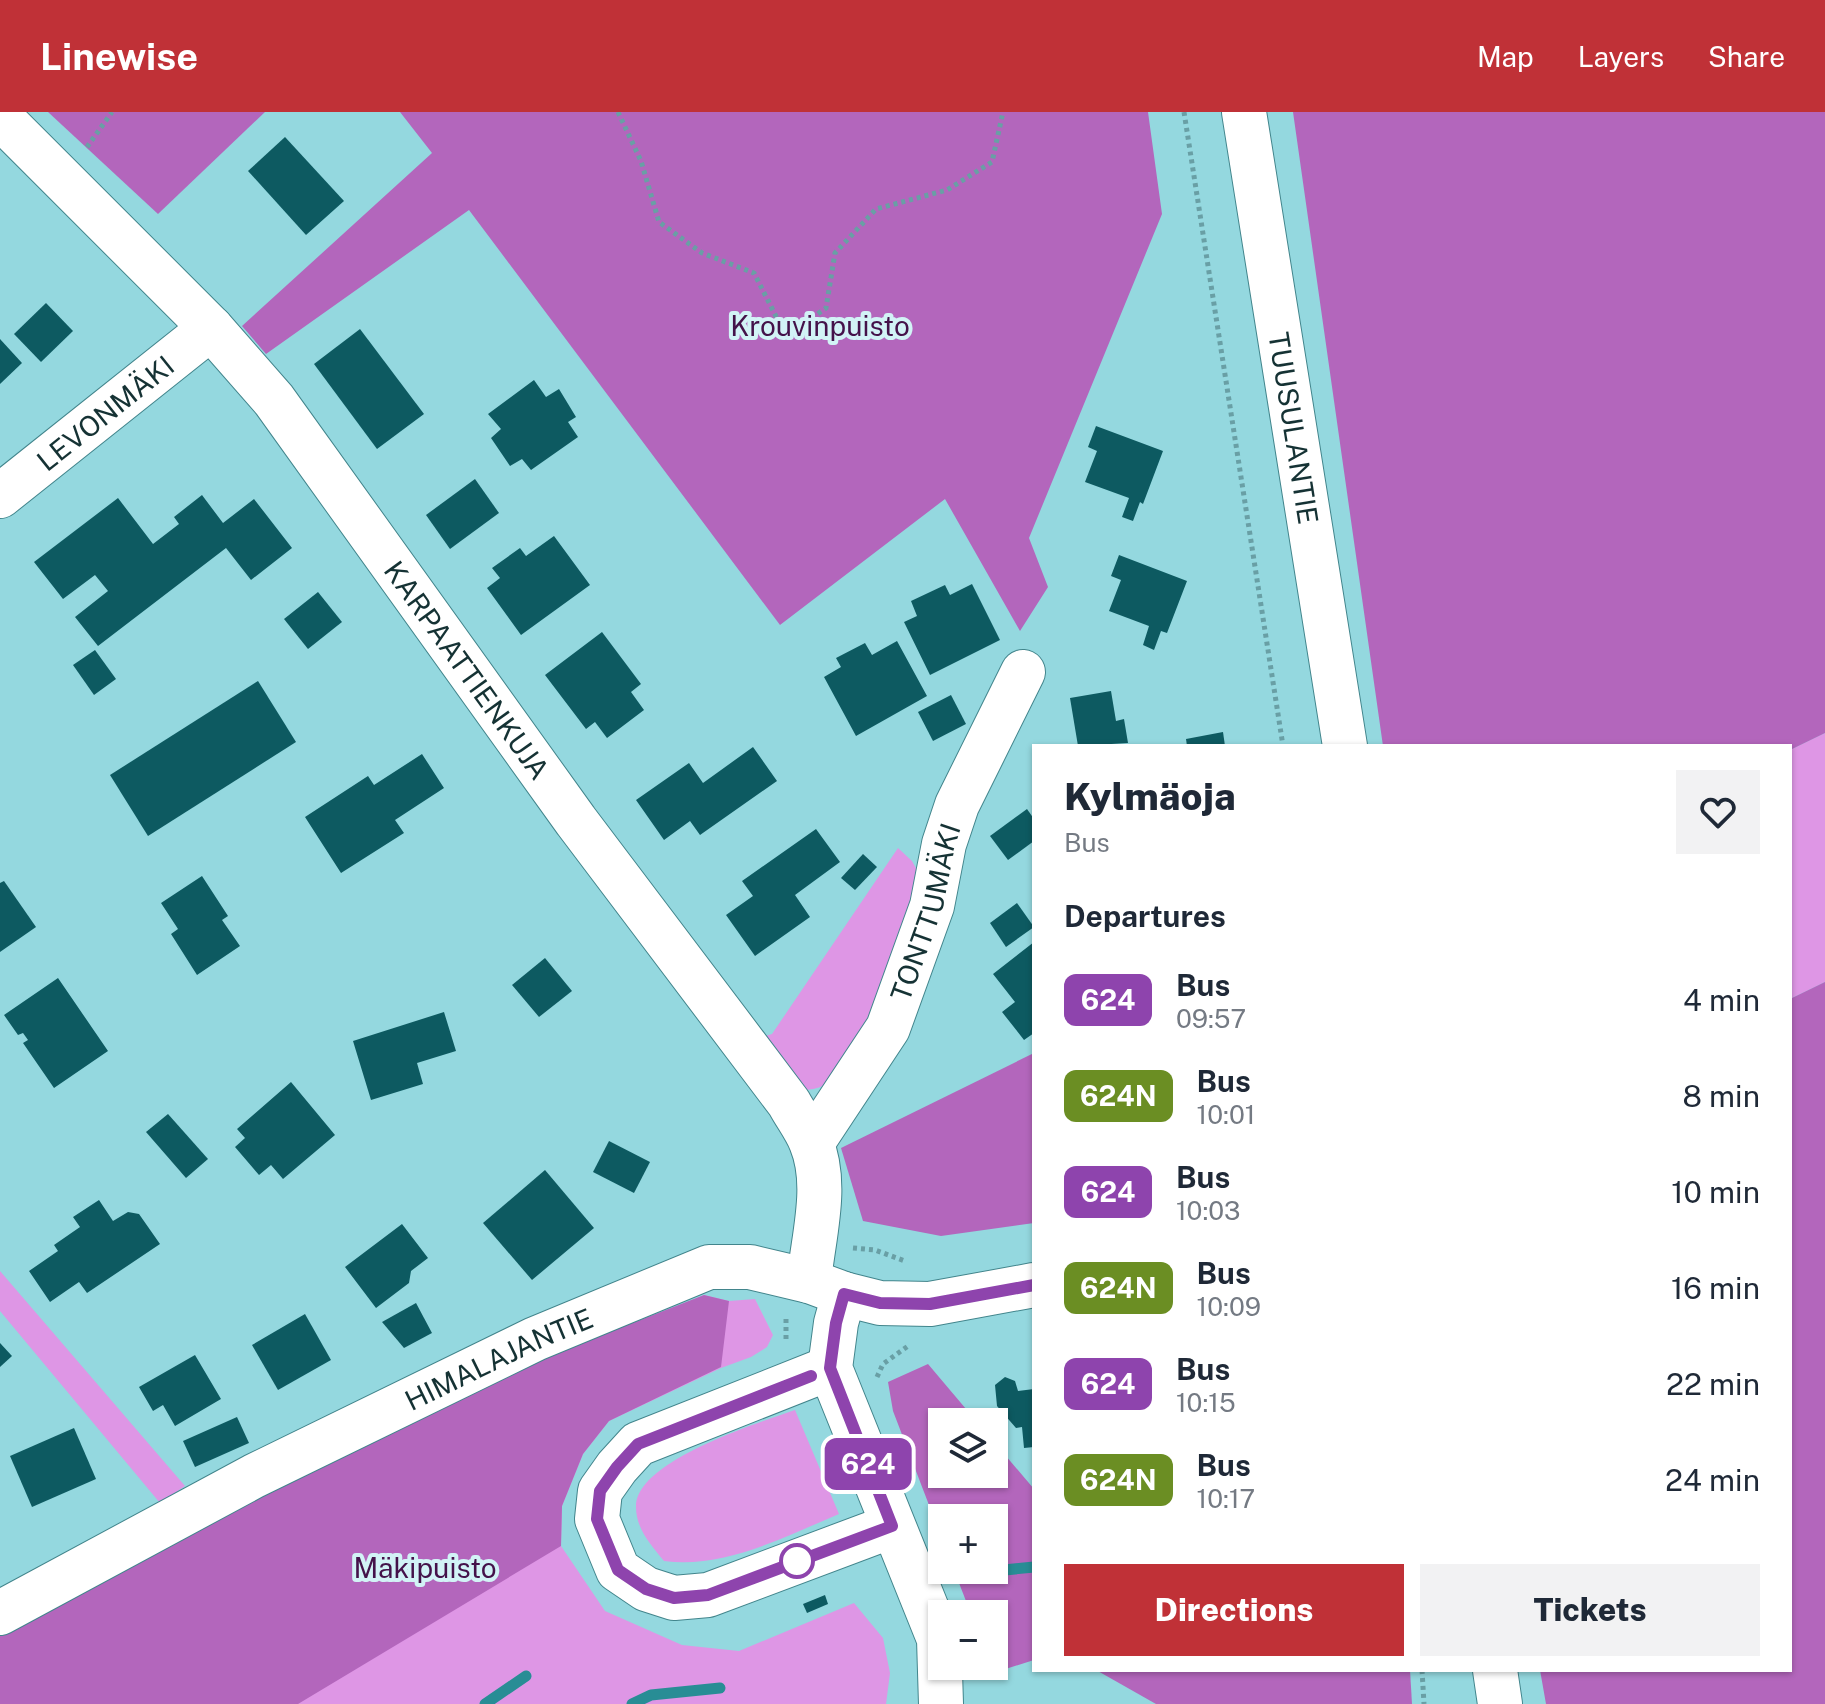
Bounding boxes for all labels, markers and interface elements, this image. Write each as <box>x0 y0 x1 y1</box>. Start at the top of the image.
text: Linewise <box>40 34 198 79</box>
text: Map <box>1477 40 1534 73</box>
text: Layers <box>1578 40 1664 73</box>
text: Share <box>1708 40 1785 73</box>
park label: Krouvinpuisto <box>730 309 910 342</box>
street label: TUUSULANTIE <box>1263 330 1326 526</box>
street label: LEVONMÄKI <box>30 348 180 477</box>
street label: KARPAATTIENKUJA <box>378 554 557 785</box>
button: heart <box>1676 770 1760 854</box>
text: Kylmäoja <box>1064 774 1236 819</box>
street label: TONTTUMÄKI <box>883 819 966 1005</box>
text: Bus <box>1064 827 1110 858</box>
text: Departures <box>1064 898 1226 934</box>
text: Bus <box>1176 967 1230 1003</box>
text: 4 min <box>1683 982 1760 1018</box>
text: 624 <box>1081 983 1135 1016</box>
text: 09:57 <box>1176 1003 1246 1034</box>
text: Bus <box>1197 1063 1251 1099</box>
text: 8 min <box>1682 1078 1760 1114</box>
text: 624N <box>1080 1079 1157 1112</box>
text: 10:01 <box>1197 1099 1255 1130</box>
text: Bus <box>1176 1159 1230 1195</box>
text: 10 min <box>1671 1174 1760 1210</box>
text: 624 <box>1081 1175 1135 1208</box>
text: 10:03 <box>1176 1195 1240 1226</box>
text: Bus <box>1197 1255 1251 1291</box>
text: 16 min <box>1671 1270 1760 1306</box>
text: 624N <box>1080 1271 1157 1304</box>
text: 10:09 <box>1197 1291 1261 1322</box>
street label: HIMALAJANTIE <box>399 1301 597 1417</box>
text: Bus <box>1176 1351 1230 1387</box>
text: 22 min <box>1666 1366 1760 1402</box>
text: 624 <box>1081 1367 1135 1400</box>
text: 10:15 <box>1176 1387 1236 1418</box>
map controls <box>928 1408 1008 1680</box>
button: layers <box>928 1408 1008 1488</box>
line badge: 624 <box>822 1438 914 1490</box>
text: 624 <box>841 1447 895 1480</box>
text: Bus <box>1197 1447 1251 1483</box>
text: 24 min <box>1665 1462 1760 1498</box>
text: 624N <box>1080 1463 1157 1496</box>
text: 10:17 <box>1197 1483 1255 1514</box>
button: + <box>928 1504 1008 1584</box>
unlabelled marker <box>780 1544 814 1578</box>
park label: Mäkipuisto <box>353 1551 497 1584</box>
button: Directions <box>1064 1564 1404 1656</box>
button: Tickets <box>1420 1564 1760 1656</box>
button: − <box>928 1600 1008 1680</box>

